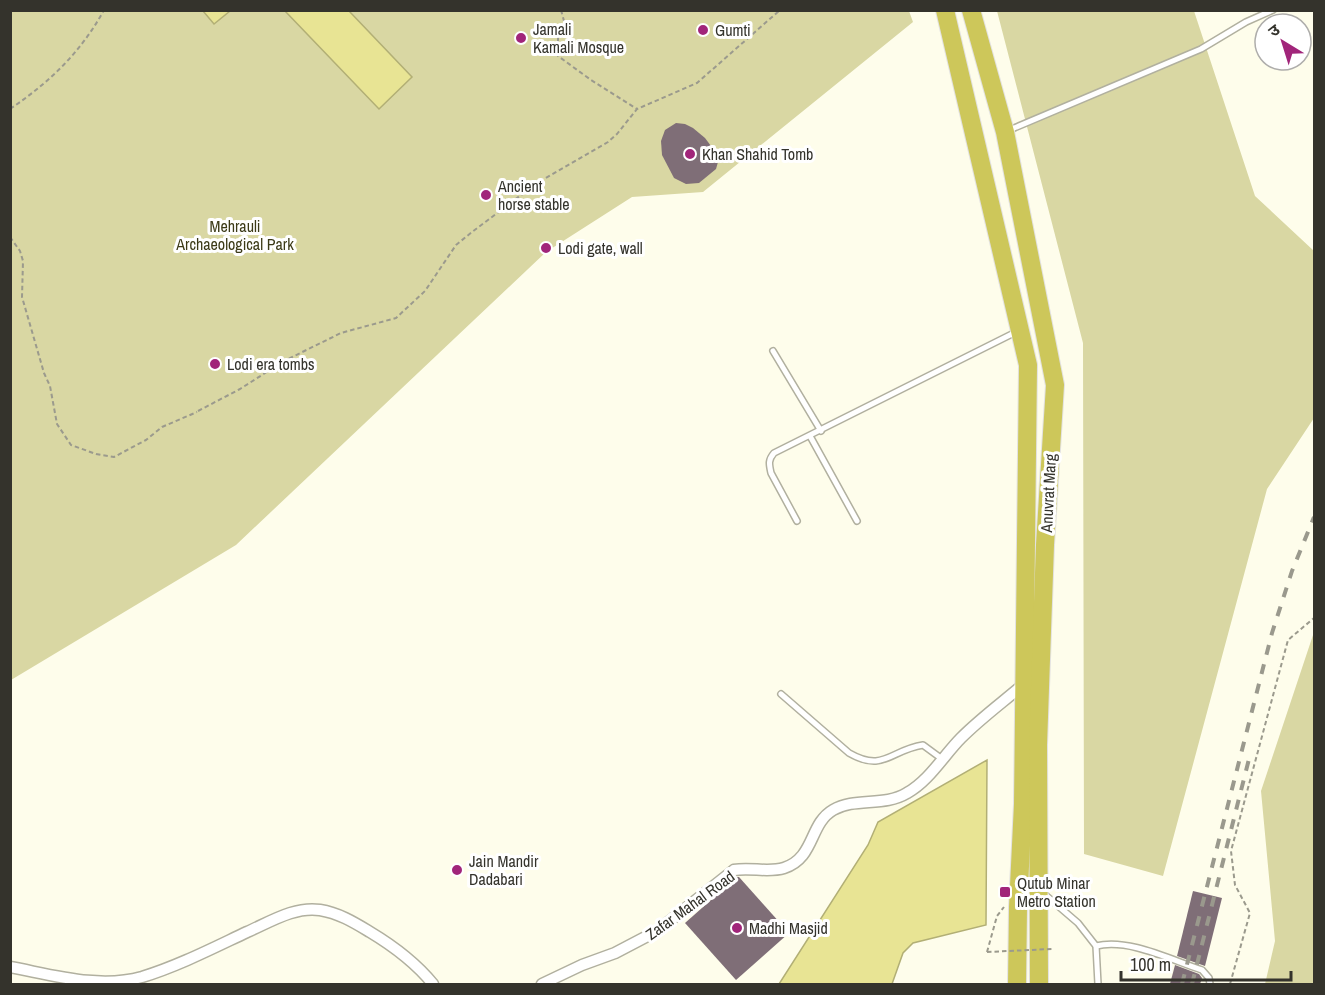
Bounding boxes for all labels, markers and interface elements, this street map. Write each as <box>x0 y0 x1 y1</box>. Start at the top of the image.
north arrow <box>1253 12 1313 72</box>
place label: Jamali Kamali Mosque <box>533 18 624 58</box>
text: उ <box>1263 18 1285 42</box>
place label: Gumti <box>715 19 751 41</box>
marker: Gumti <box>696 23 710 37</box>
marker: Jamali Kamali Mosque <box>514 31 528 45</box>
place label: Khan Shahid Tomb <box>702 143 813 165</box>
marker: Khan Shahid Tomb <box>683 147 697 161</box>
place label: Ancient horse stable <box>497 175 569 215</box>
marker: Ancient horse stable <box>479 188 493 202</box>
park label: Mehrauli Archaeological Park <box>175 215 294 255</box>
place label: Lodi gate, wall <box>558 237 643 259</box>
marker: Lodi gate, wall <box>539 241 553 255</box>
place label: Lodi era tombs <box>227 353 315 375</box>
marker: Lodi era tombs <box>208 357 222 371</box>
street label: Anuvrat Marg <box>1035 452 1061 534</box>
place label: Jain Mandir Dadabari <box>469 850 539 890</box>
marker: Jain Mandir Dadabari <box>450 863 464 877</box>
street label: Zafar Mahal Road <box>641 865 739 945</box>
place label: Qutub Minar Metro Station <box>1017 872 1096 912</box>
marker: Qutub Minar Metro Station <box>998 885 1012 899</box>
place label: Madhi Masjid <box>749 917 828 939</box>
marker: Madhi Masjid <box>730 921 744 935</box>
scale bar <box>1121 944 1290 982</box>
text: 100 m <box>1130 952 1171 977</box>

